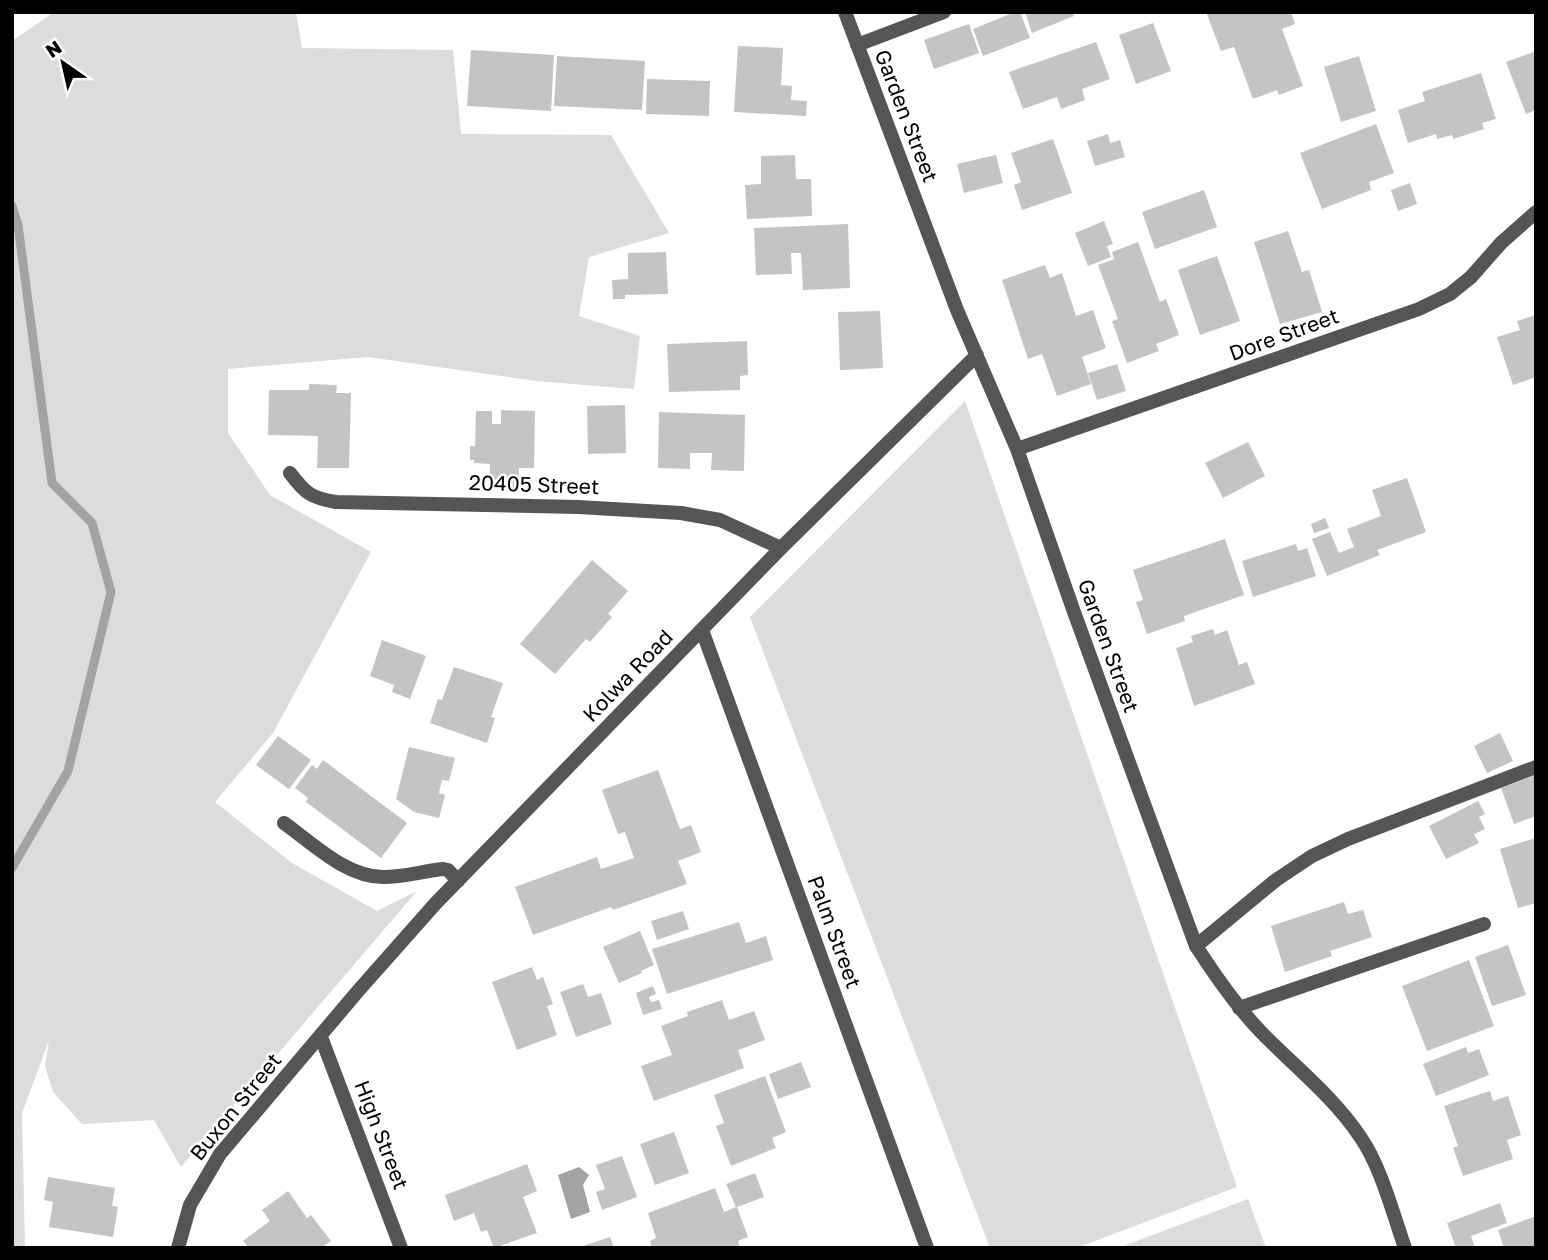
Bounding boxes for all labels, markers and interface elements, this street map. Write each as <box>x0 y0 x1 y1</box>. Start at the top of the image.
north arrow <box>28 28 98 98</box>
text: N <box>41 35 66 62</box>
street label: Garden Street <box>870 46 944 186</box>
street label: Dore Street <box>1225 302 1342 366</box>
street label: 20405 Street <box>468 469 600 499</box>
street label: Garden Street <box>1073 575 1145 716</box>
street label: Kolwa Road <box>577 624 678 727</box>
street label: Palm Street <box>803 872 867 992</box>
street label: Buxon Street <box>184 1047 286 1165</box>
street label: High Street <box>349 1076 415 1193</box>

